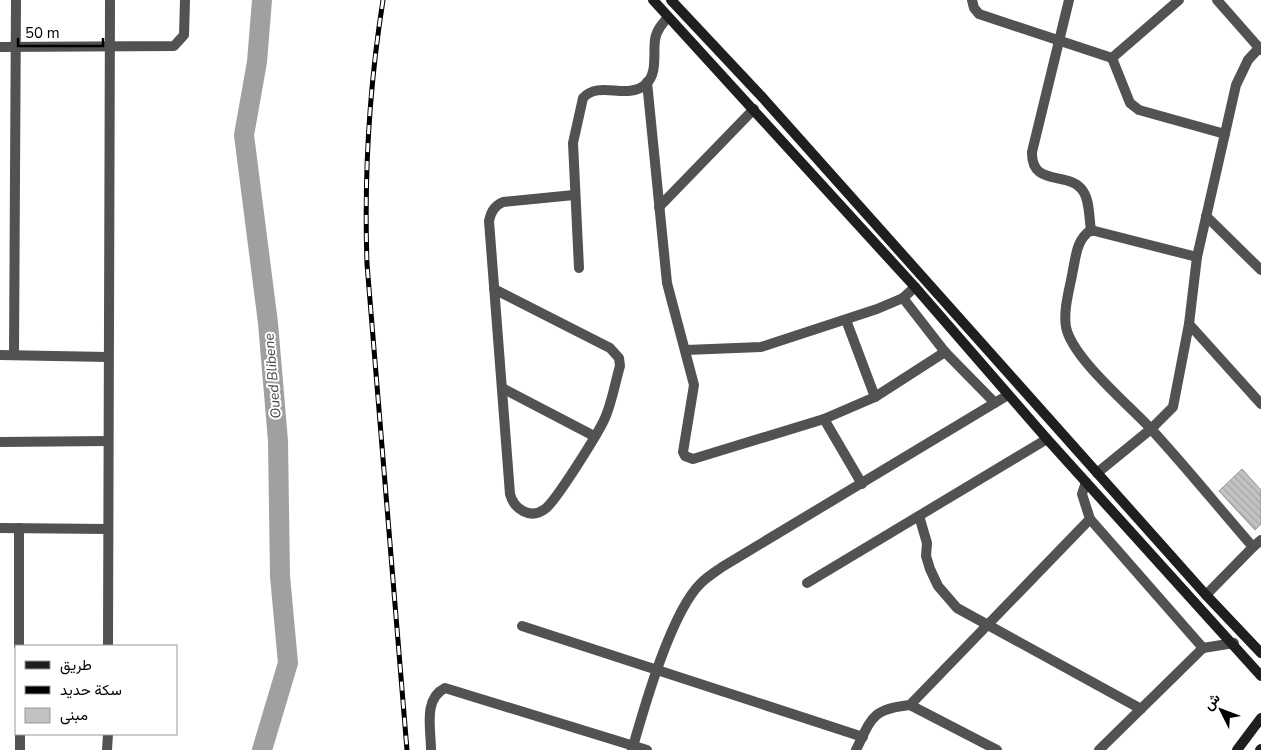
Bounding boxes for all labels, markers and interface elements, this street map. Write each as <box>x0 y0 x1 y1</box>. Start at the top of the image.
scale bar <box>18 15 102 47</box>
text: 50 m <box>25 23 60 43</box>
water label: Oued Blibene <box>259 332 286 419</box>
legend <box>15 645 178 735</box>
text: طريق <box>60 655 92 675</box>
text: سكة حديد <box>60 680 122 700</box>
north arrow <box>1196 685 1246 735</box>
text: ش <box>1199 689 1225 714</box>
text: مبنى <box>60 705 88 725</box>

